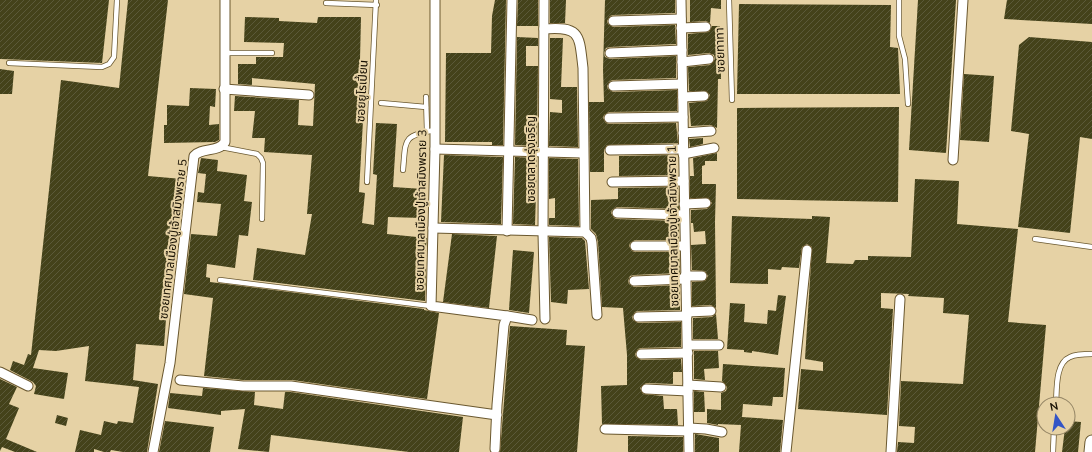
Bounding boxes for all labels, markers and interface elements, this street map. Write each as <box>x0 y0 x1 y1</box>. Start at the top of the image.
street label: ซอยทาทา <box>711 27 729 73</box>
street label: ซอยยูโรเปี้ยน <box>351 59 372 123</box>
street label: ซอยตลาดรุ่งเจริญ <box>523 116 539 202</box>
street label: ซอยเทศบาลเมืองปู่เจ้าสมิงพราย 3 <box>412 129 430 291</box>
street label: ซอยเทศบาลเมืองปู่เจ้าสมิงพราย 1 <box>664 145 682 307</box>
street label: ซอยเทศบาลเมืองปู่เจ้าสมิงพราย 5 <box>155 158 191 320</box>
north arrow <box>1036 396 1076 436</box>
text: N <box>1048 399 1060 415</box>

